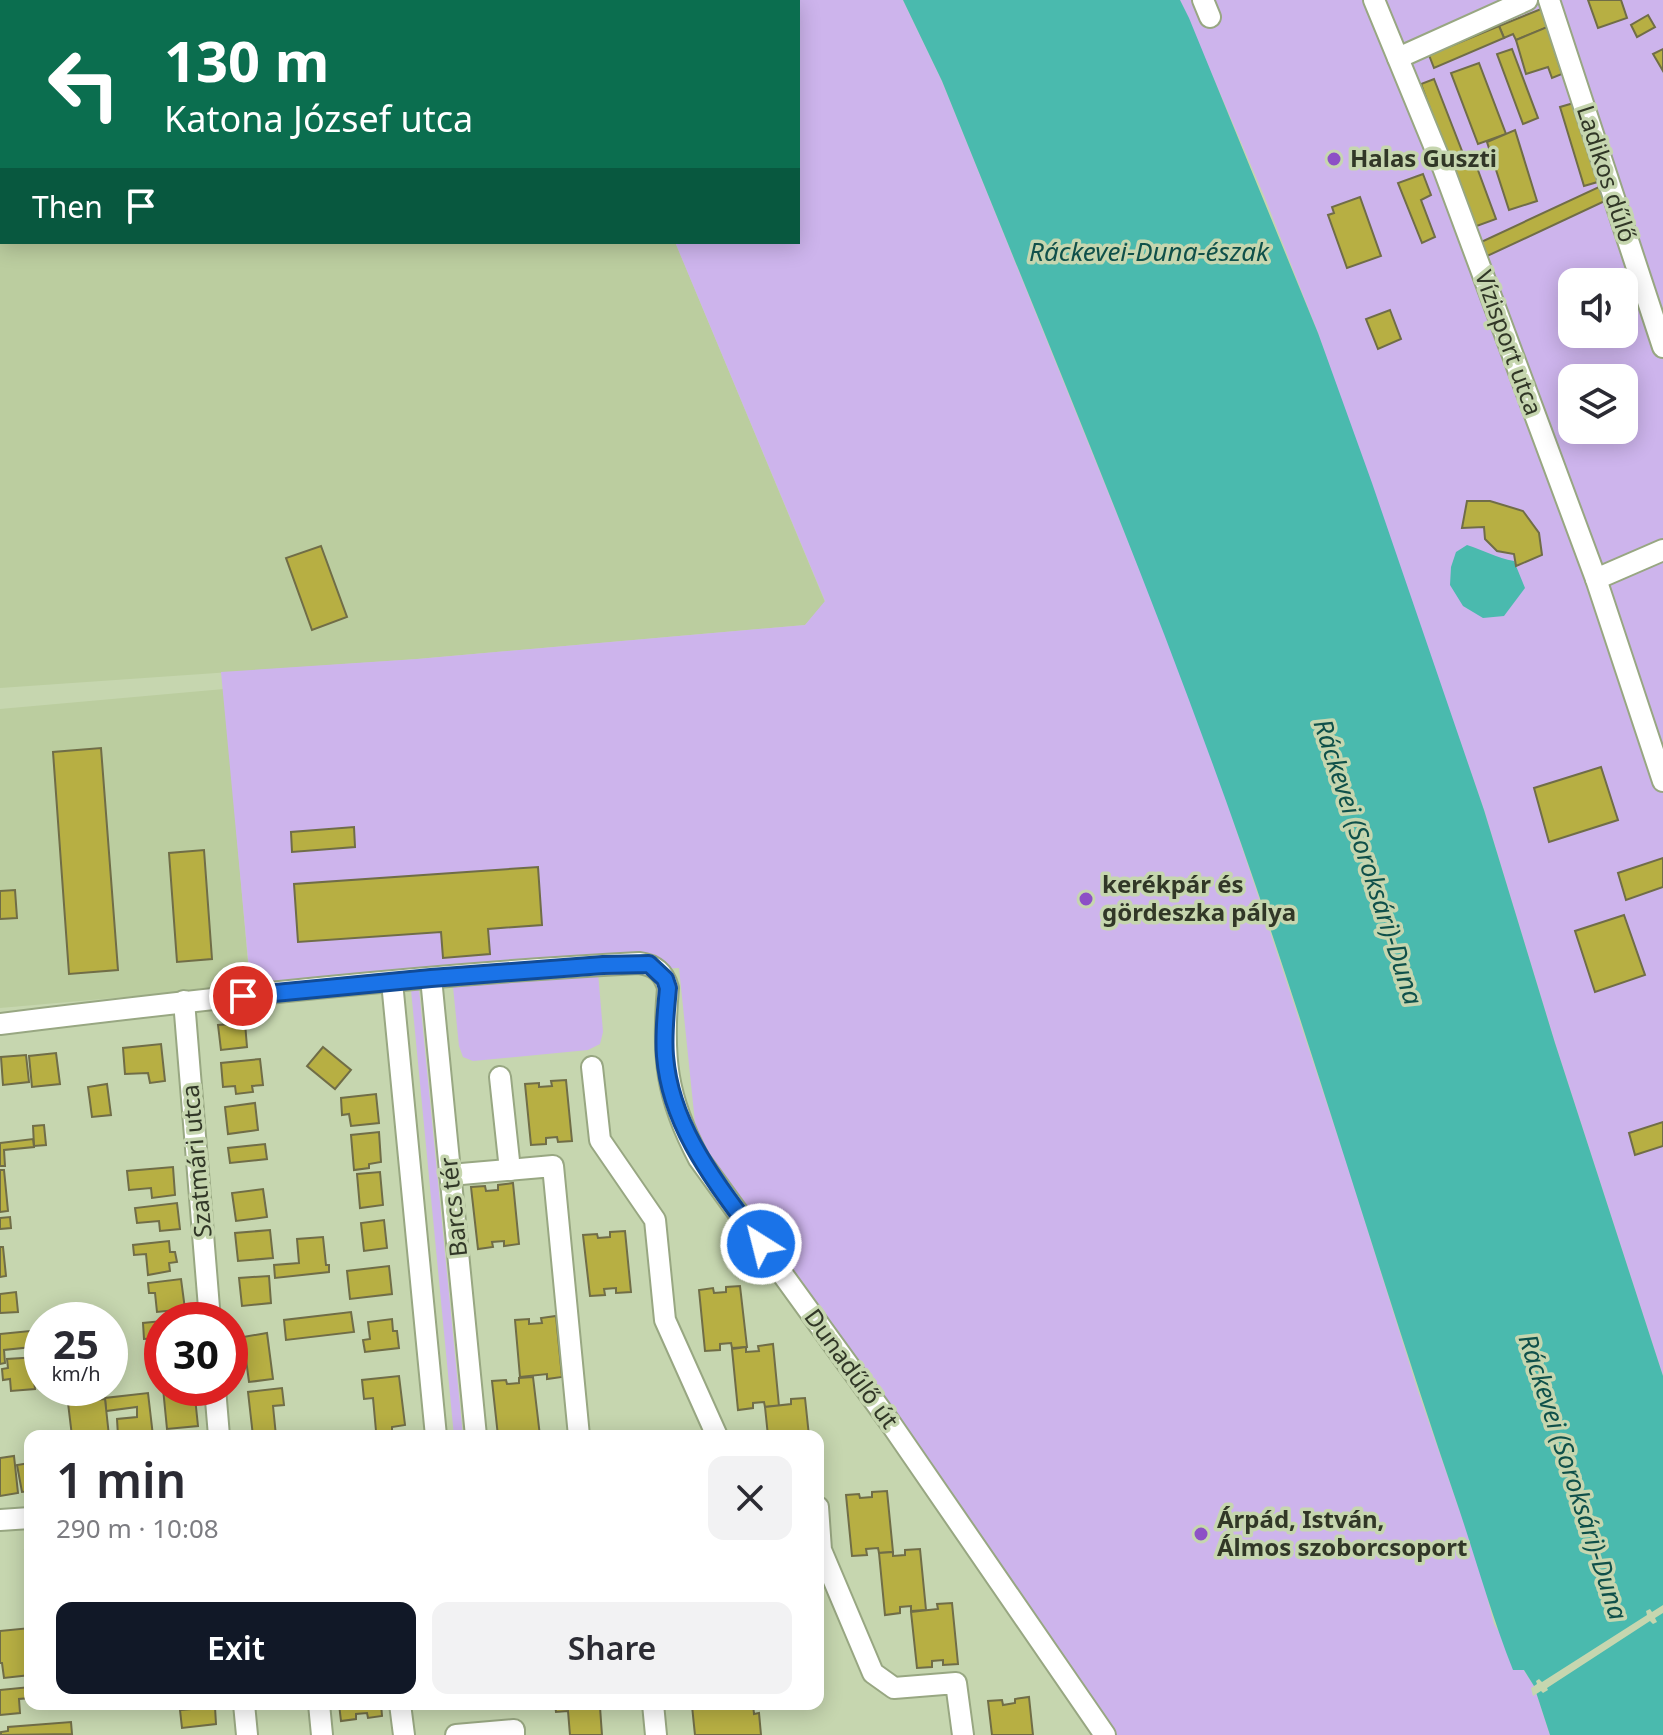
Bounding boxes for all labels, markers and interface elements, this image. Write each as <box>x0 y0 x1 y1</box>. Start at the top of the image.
text: 130 m <box>164 22 329 98</box>
icon: left <box>32 32 136 136</box>
text: Katona József utca <box>164 94 473 143</box>
street label: Ladikos dűlő <box>1570 101 1645 246</box>
place label: Halas Guszti <box>1350 141 1497 174</box>
marker: Halas Guszti <box>1325 150 1343 168</box>
icon: arrive <box>119 184 163 228</box>
text: Then <box>32 186 103 227</box>
water label: Ráckevei-Duna-észak <box>1029 233 1270 269</box>
street label: Vízisport utca <box>1468 265 1551 420</box>
map controls <box>1558 268 1638 444</box>
button: sound <box>1558 268 1638 348</box>
button: layers <box>1558 364 1638 444</box>
water label: Ráckevei (Soroksári)-Duna <box>1306 714 1432 1009</box>
place label: kerékpár és gördeszka pálya <box>1102 867 1296 928</box>
marker: kerékpár és gördeszka pálya <box>1077 890 1095 908</box>
pin <box>209 962 277 1030</box>
icon: arrive <box>221 974 265 1018</box>
street label: Szatmári utca <box>172 1083 219 1239</box>
street label: Barcs tér <box>431 1156 474 1259</box>
position arrow <box>719 1202 803 1286</box>
speed limit sign: 30 <box>144 1302 248 1406</box>
street label: Dunadűlő út <box>798 1302 907 1435</box>
text: 25 <box>53 1316 99 1371</box>
water label: Ráckevei (Soroksári)-Duna <box>1511 1329 1637 1624</box>
text: km/h <box>51 1360 101 1387</box>
text: 1 min <box>56 1447 186 1512</box>
button: close <box>708 1456 792 1540</box>
place label: Árpád, István, Álmos szoborcsoport <box>1217 1502 1468 1563</box>
text: 290 m · 10:08 <box>56 1510 219 1546</box>
marker: Árpád, István, Álmos szoborcsoport <box>1192 1525 1210 1543</box>
button: Exit <box>56 1602 416 1694</box>
button: Share <box>432 1602 792 1694</box>

